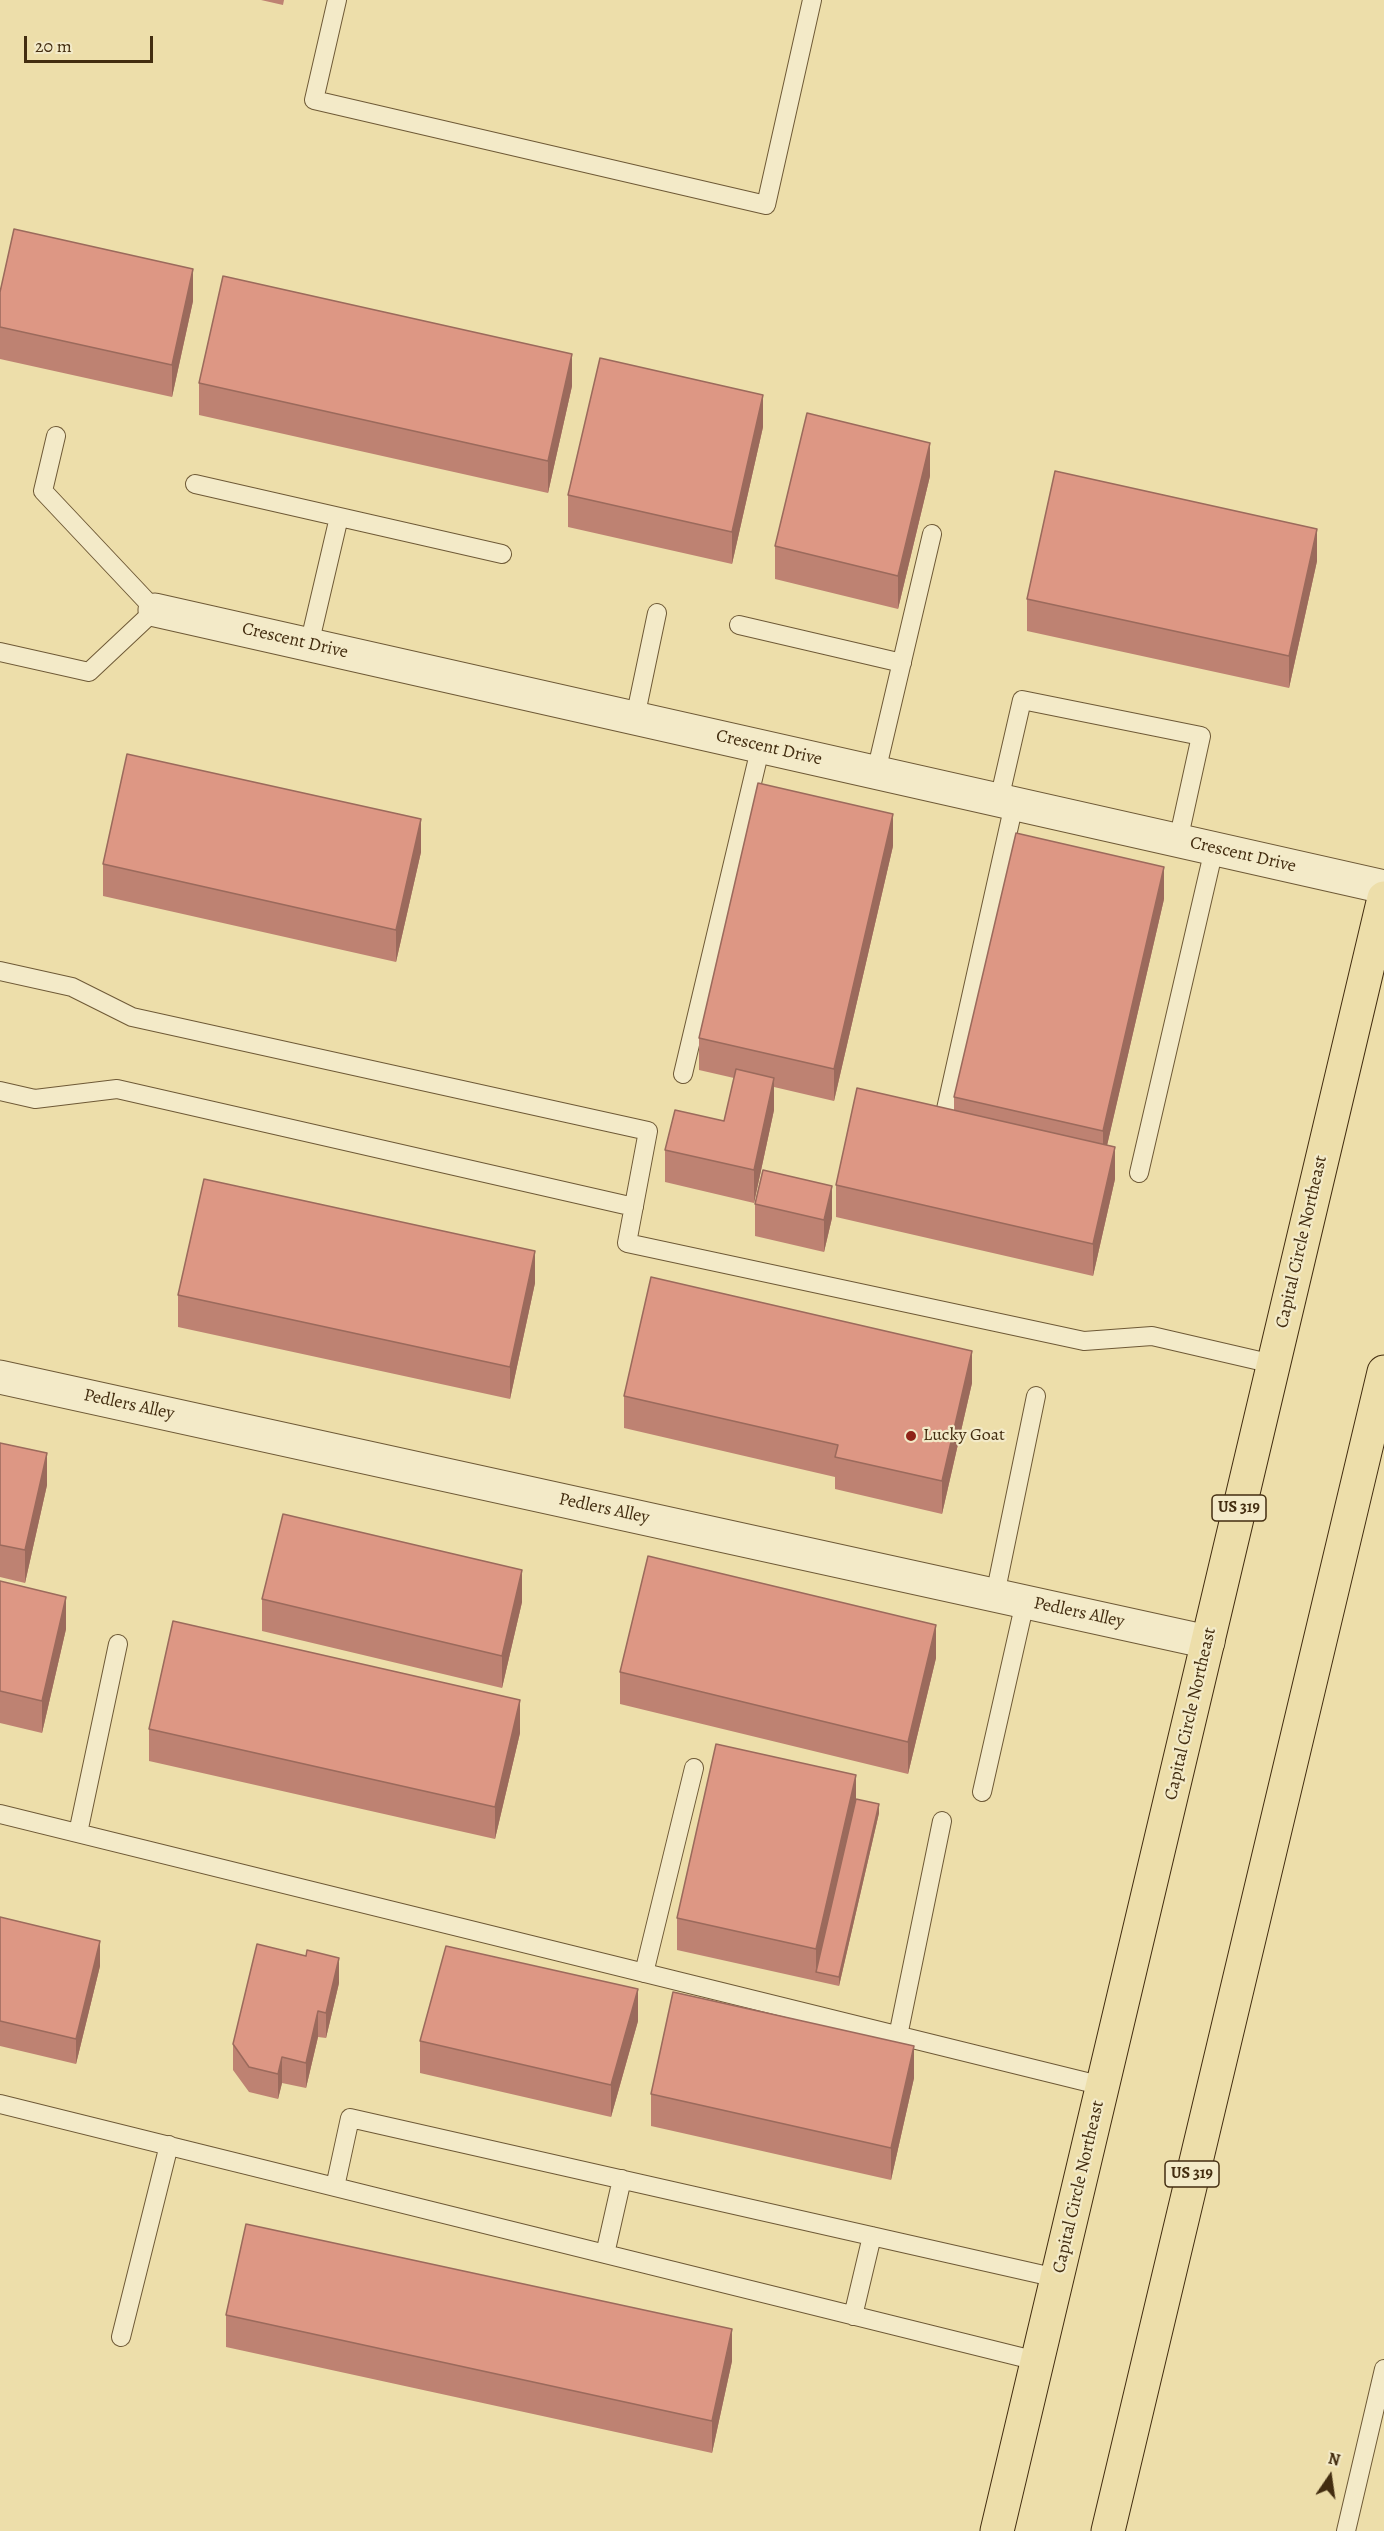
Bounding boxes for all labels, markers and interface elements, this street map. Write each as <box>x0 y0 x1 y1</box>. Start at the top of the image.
scale bar <box>27 24 156 62</box>
text: 20 m <box>35 34 72 58</box>
street label: Crescent Drive <box>240 618 350 664</box>
street label: Crescent Drive <box>714 725 824 771</box>
street label: Crescent Drive <box>1188 832 1298 878</box>
street label: Capital Circle Northeast <box>1272 1154 1332 1330</box>
street label: Pedlers Alley <box>82 1385 176 1425</box>
place label: Lucky Goat <box>923 1425 1005 1447</box>
marker: Lucky Goat <box>904 1429 918 1443</box>
street label: Pedlers Alley <box>557 1489 651 1529</box>
road number: US 319 <box>1212 1495 1266 1521</box>
street label: Pedlers Alley <box>1032 1593 1126 1633</box>
street label: Capital Circle Northeast <box>1161 1626 1221 1802</box>
street label: Capital Circle Northeast <box>1049 2099 1109 2275</box>
road number: US 319 <box>1165 2161 1219 2187</box>
north arrow <box>1300 2447 1360 2507</box>
text: N <box>1326 2447 1342 2471</box>

